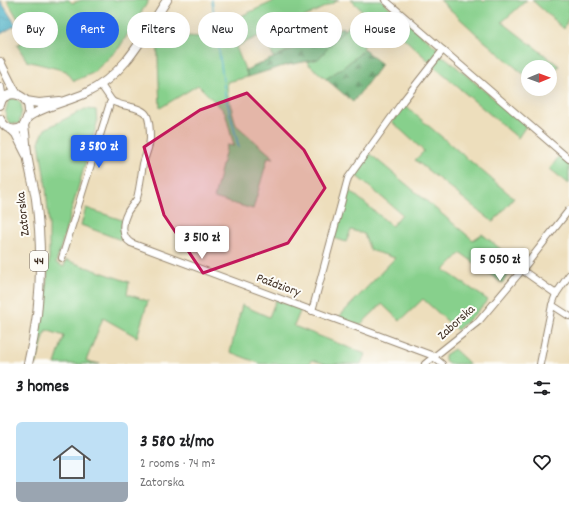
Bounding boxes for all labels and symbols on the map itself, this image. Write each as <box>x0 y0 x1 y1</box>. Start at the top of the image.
north arrow <box>521 60 557 96</box>
pin: 3 580 zł <box>58 135 140 169</box>
street label: Zatorska <box>12 190 36 237</box>
pin: 3 510 zł <box>161 226 243 260</box>
pin: 5 050 zł <box>459 248 541 282</box>
road number: 44 <box>30 251 48 271</box>
street label: Paździory <box>253 269 303 303</box>
street label: Zaborska <box>434 300 481 345</box>

